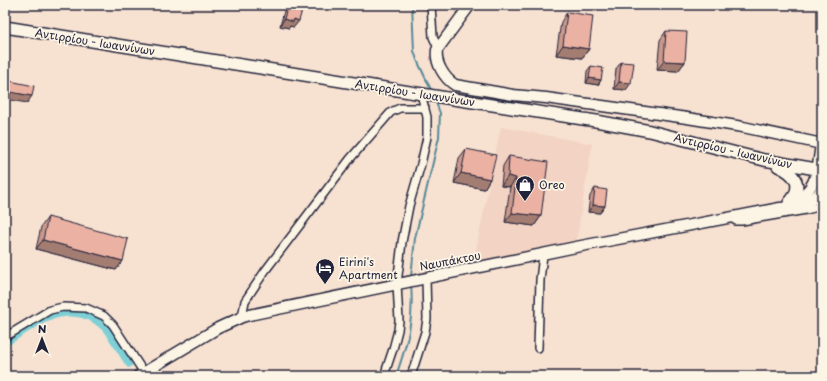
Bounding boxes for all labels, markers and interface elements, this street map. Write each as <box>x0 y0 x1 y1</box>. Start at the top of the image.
street label: Αντιρρίου - Ιωαννίνων <box>34 24 156 59</box>
street label: Αντιρρίου - Ιωαννίνων <box>354 75 476 110</box>
street label: Αντιρρίου - Ιωαννίνων <box>672 129 794 172</box>
shop icon: Oreo <box>514 174 536 202</box>
place label: Oreo <box>539 176 565 193</box>
street label: Ναυπάκτου <box>418 246 482 275</box>
place label: Eirini's Apartment <box>339 253 398 283</box>
hotel icon: Eirini's Apartment <box>314 257 336 285</box>
north arrow <box>22 319 62 359</box>
text: N <box>38 320 47 337</box>

